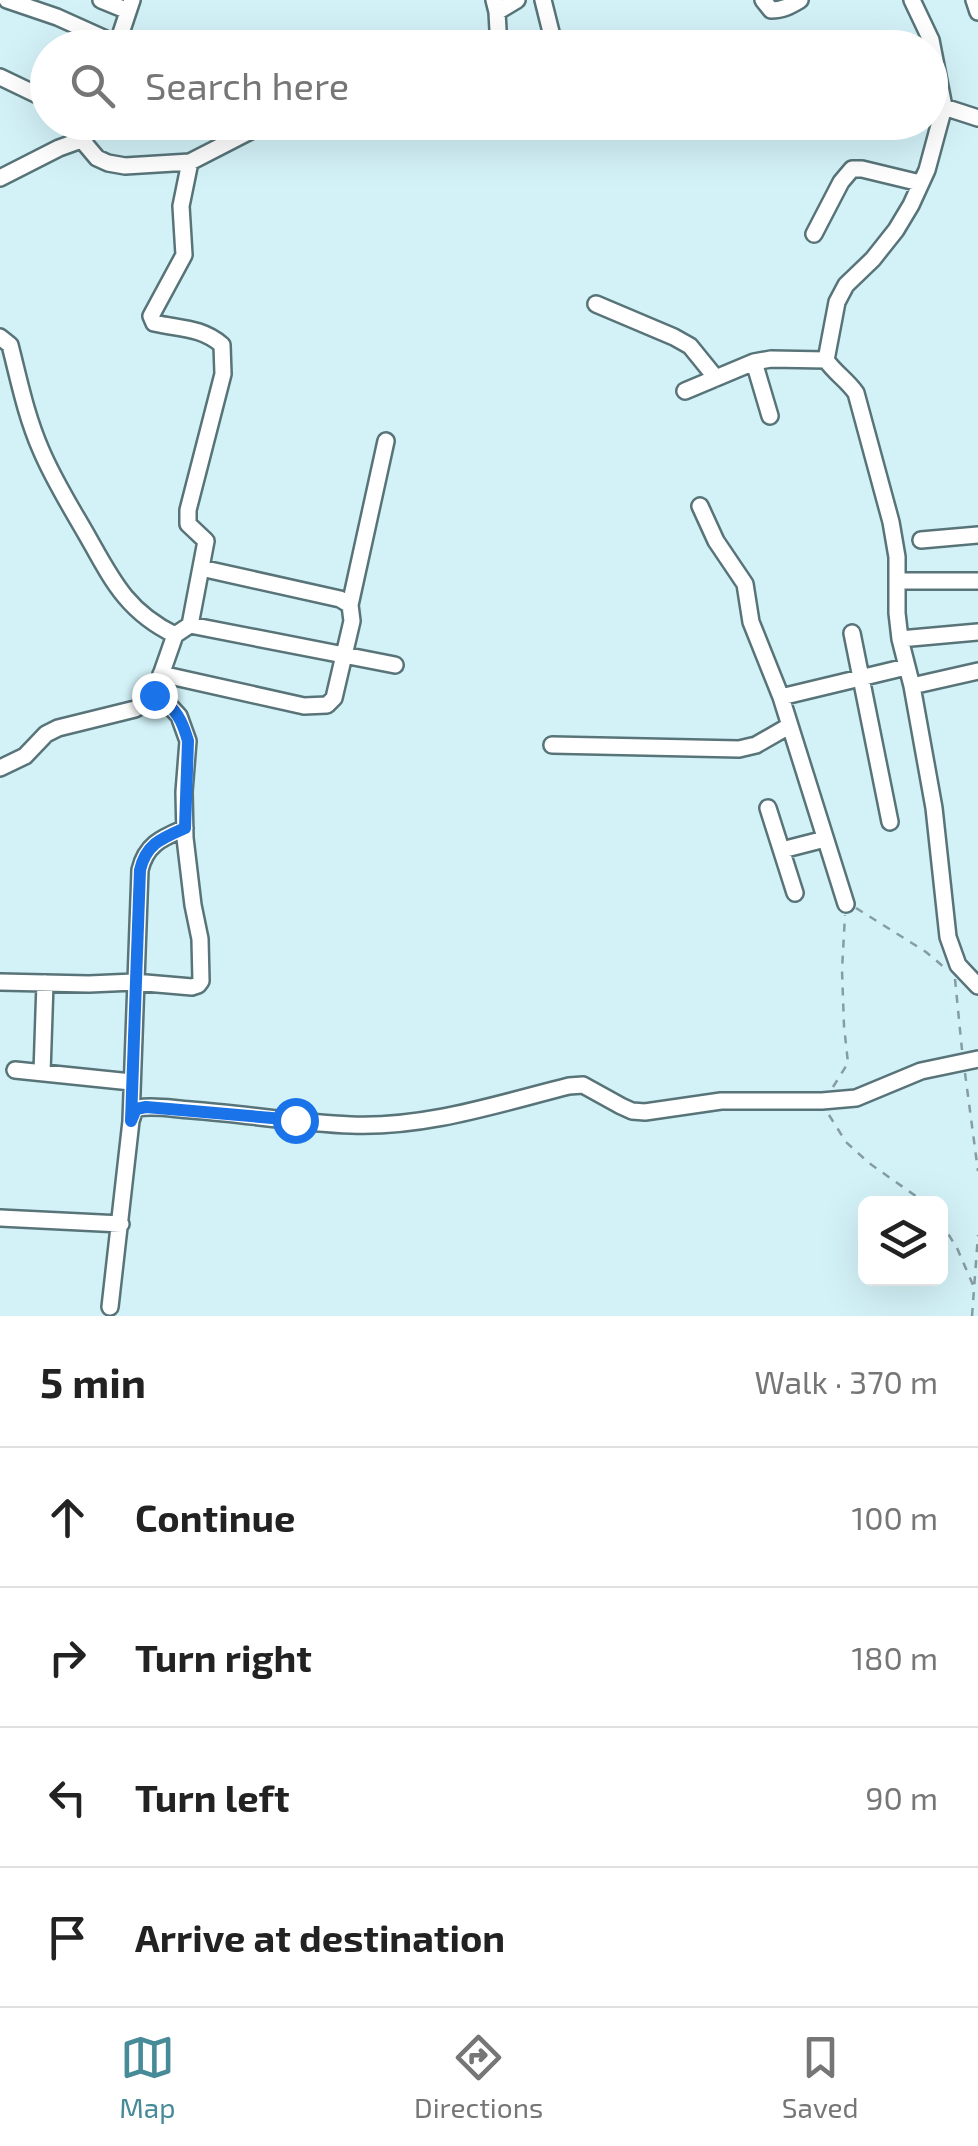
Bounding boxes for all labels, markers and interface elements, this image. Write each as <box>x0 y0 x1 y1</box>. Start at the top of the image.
search box <box>30 30 948 140</box>
icon: search <box>65 58 120 113</box>
text: Search here <box>145 62 349 108</box>
route end <box>132 673 178 719</box>
route start <box>273 1098 319 1144</box>
map controls <box>858 1196 948 1286</box>
button: layers <box>858 1196 948 1286</box>
text: 5 min <box>40 1356 146 1406</box>
text: Walk · 370 m <box>755 1362 938 1400</box>
icon: ahead <box>40 1490 95 1545</box>
text: Continue <box>135 1494 295 1540</box>
text: 100 m <box>852 1498 938 1536</box>
icon: right <box>40 1630 95 1685</box>
text: Turn right <box>135 1634 312 1680</box>
text: 180 m <box>851 1638 938 1676</box>
icon: left <box>40 1770 95 1825</box>
text: Turn left <box>135 1774 290 1820</box>
text: 90 m <box>865 1778 938 1816</box>
icon: arrive <box>40 1910 95 1965</box>
text: Arrive at destination <box>135 1914 505 1960</box>
tab: Map <box>119 2030 175 2124</box>
tab: Directions <box>414 2030 543 2124</box>
tab: Saved <box>782 2030 859 2124</box>

